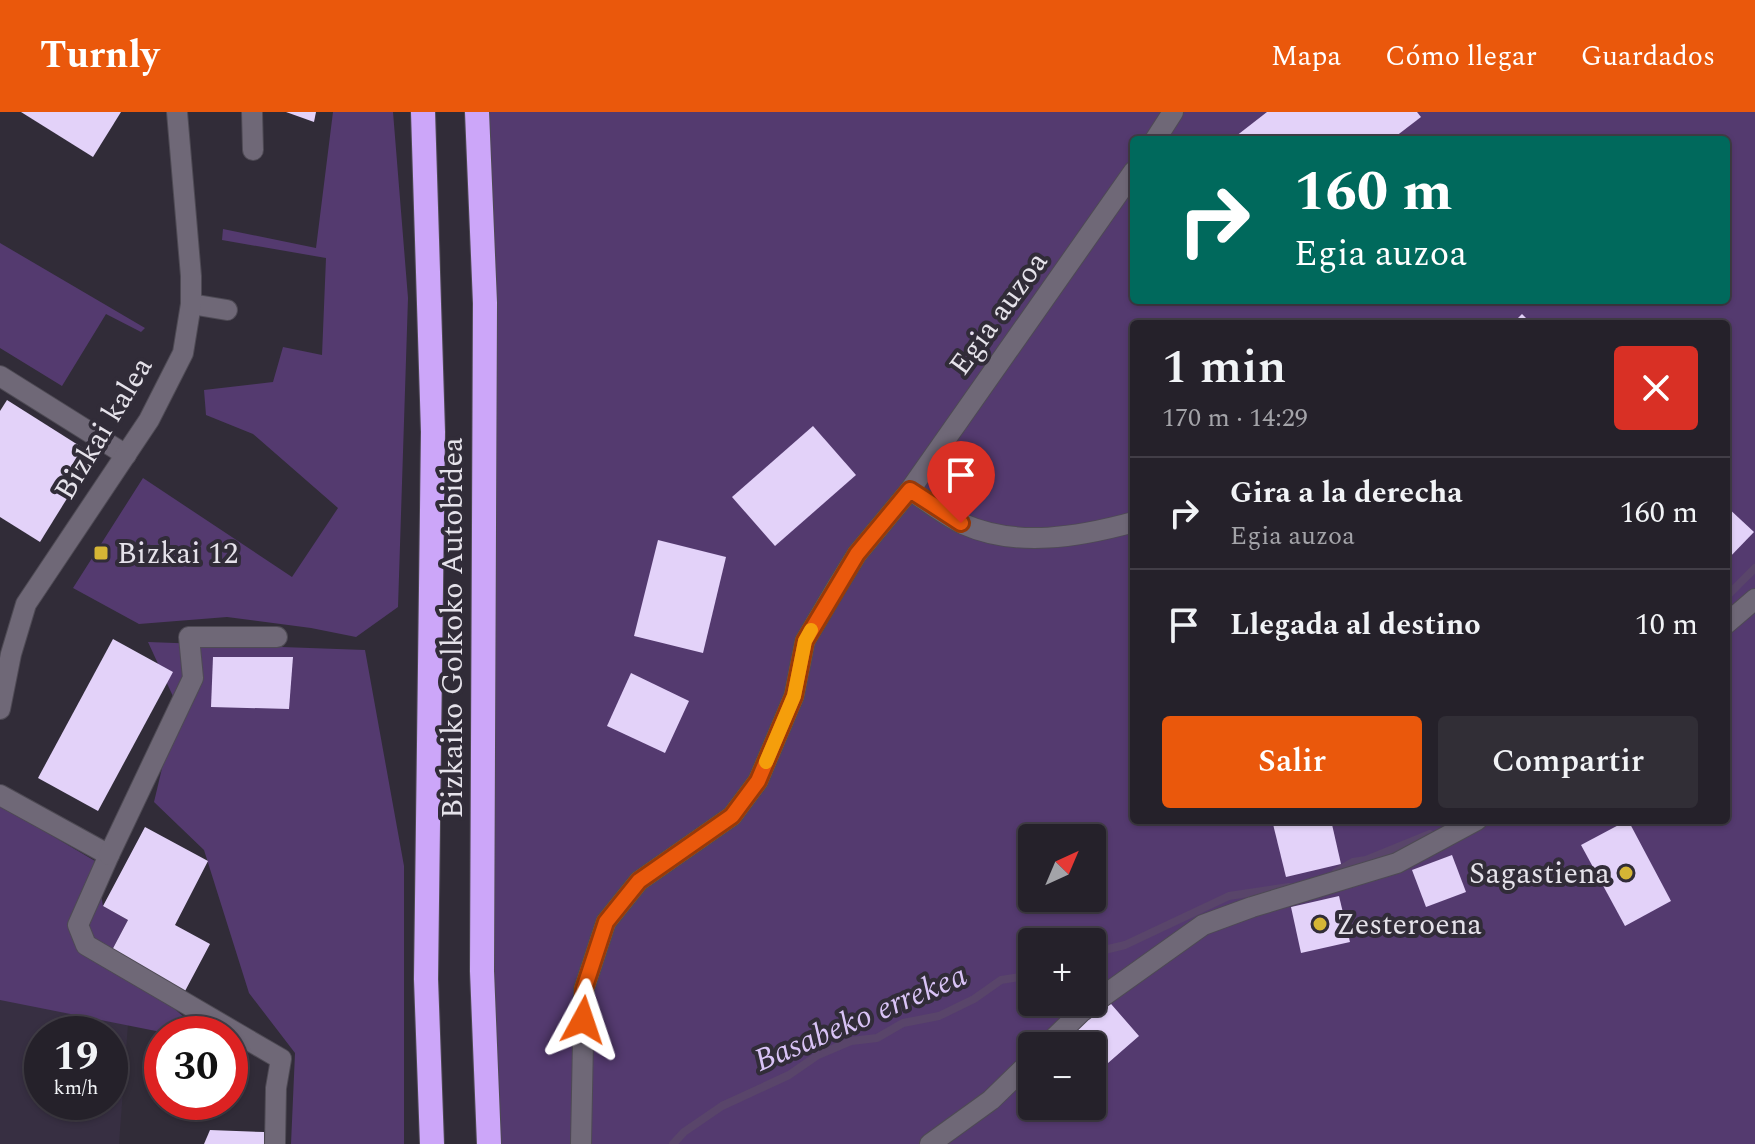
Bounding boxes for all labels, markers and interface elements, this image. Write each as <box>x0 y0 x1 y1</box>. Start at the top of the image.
text: Turnly <box>40 27 159 85</box>
text: Mapa <box>1271 35 1341 78</box>
text: Cómo llegar <box>1385 35 1537 78</box>
text: Guardados <box>1581 35 1715 78</box>
text: 160 m <box>1294 150 1453 235</box>
icon: right <box>1162 168 1266 272</box>
text: Egia auzoa <box>1294 227 1467 282</box>
street label: Egia auzoa <box>938 241 1060 385</box>
text: 1 min <box>1162 331 1287 404</box>
button: close <box>1614 346 1698 430</box>
street label: Bizkai kalea <box>43 348 165 509</box>
text: 170 m · 14:29 <box>1162 398 1308 438</box>
street label: Bizkaiko Golkoko Autobidea <box>430 437 476 819</box>
pin <box>927 441 995 523</box>
icon: arrive <box>939 453 983 497</box>
text: Gira a la derecha <box>1230 470 1463 516</box>
text: 160 m <box>1620 490 1698 536</box>
icon: right <box>1162 491 1206 535</box>
text: Egia auzoa <box>1230 516 1355 556</box>
place label: Bizkai 12 <box>117 531 238 577</box>
marker: Bizkai 12 <box>92 544 110 562</box>
text: Llegada al destino <box>1230 602 1481 648</box>
text: 10 m <box>1635 602 1698 648</box>
icon: arrive <box>1162 603 1206 647</box>
button: Salir <box>1162 716 1422 808</box>
button: Compartir <box>1438 716 1698 808</box>
north arrow <box>1018 824 1106 912</box>
map controls <box>1018 824 1106 1120</box>
place label: Sagastiena <box>1469 851 1610 897</box>
marker: Sagastiena <box>1617 864 1635 882</box>
place label: Zesteroena <box>1336 902 1482 948</box>
marker: Zesteroena <box>1311 915 1329 933</box>
button: + <box>1018 928 1106 1016</box>
water label: Basabeko errekea <box>746 951 975 1085</box>
position arrow <box>541 978 625 1062</box>
speed limit sign: 30 <box>144 1016 248 1120</box>
text: 19 <box>54 1027 98 1088</box>
button: − <box>1018 1032 1106 1120</box>
text: km/h <box>54 1073 99 1103</box>

